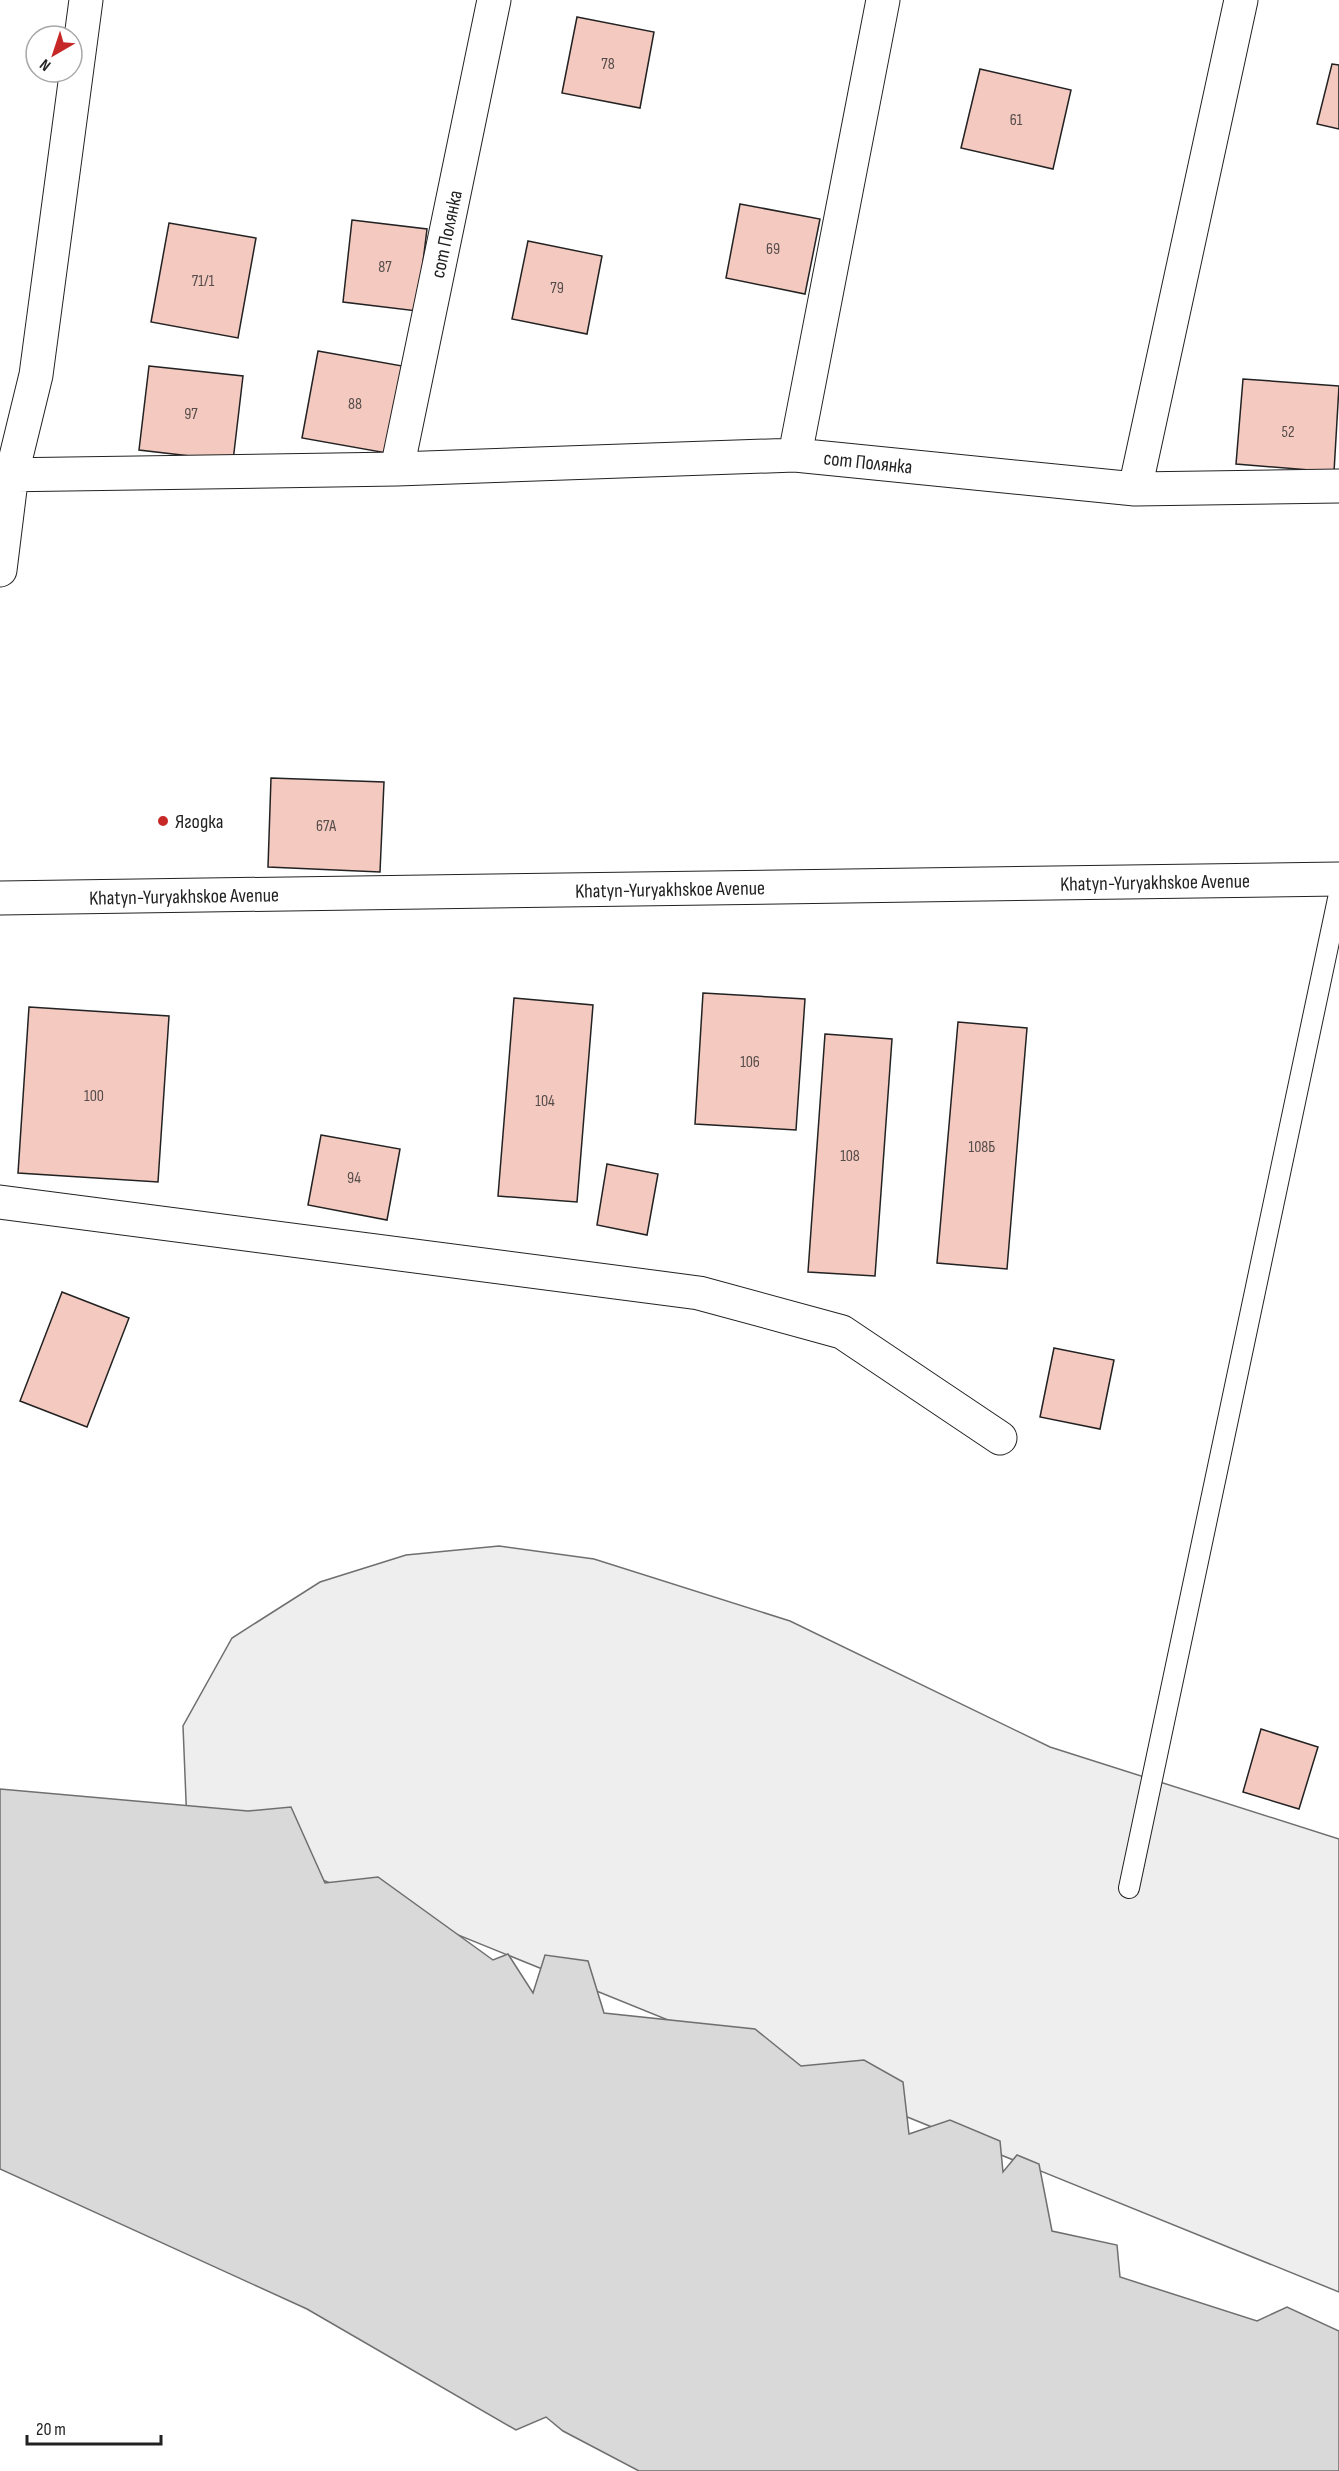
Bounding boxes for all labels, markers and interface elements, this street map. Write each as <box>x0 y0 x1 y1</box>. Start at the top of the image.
north arrow <box>24 24 84 84</box>
text: N <box>36 54 55 75</box>
house number: 78 <box>601 55 615 74</box>
house number: 61 <box>1010 111 1023 130</box>
street label: сот Полянка <box>426 188 468 280</box>
house number: 69 <box>766 240 780 259</box>
house number: 87 <box>378 258 392 277</box>
house number: 71/1 <box>192 272 215 291</box>
house number: 79 <box>550 279 564 298</box>
house number: 88 <box>348 395 362 414</box>
house number: 97 <box>184 405 198 424</box>
house number: 52 <box>1281 423 1295 442</box>
street label: сот Полянка <box>822 446 913 480</box>
place label: Ягодка <box>175 810 223 834</box>
marker: Ягодка <box>156 814 170 828</box>
house number: 67А <box>316 817 336 836</box>
street label: Khatyn-Yuryakhskoe Avenue <box>1060 869 1250 897</box>
street label: Khatyn-Yuryakhskoe Avenue <box>575 876 765 904</box>
street label: Khatyn-Yuryakhskoe Avenue <box>89 883 279 911</box>
house number: 106 <box>740 1053 760 1072</box>
house number: 100 <box>84 1087 104 1106</box>
house number: 104 <box>535 1092 555 1111</box>
house number: 108Б <box>969 1138 995 1157</box>
house number: 108 <box>840 1147 860 1166</box>
house number: 94 <box>347 1169 361 1188</box>
scale bar <box>27 2408 160 2446</box>
text: 20 m <box>36 2419 66 2440</box>

